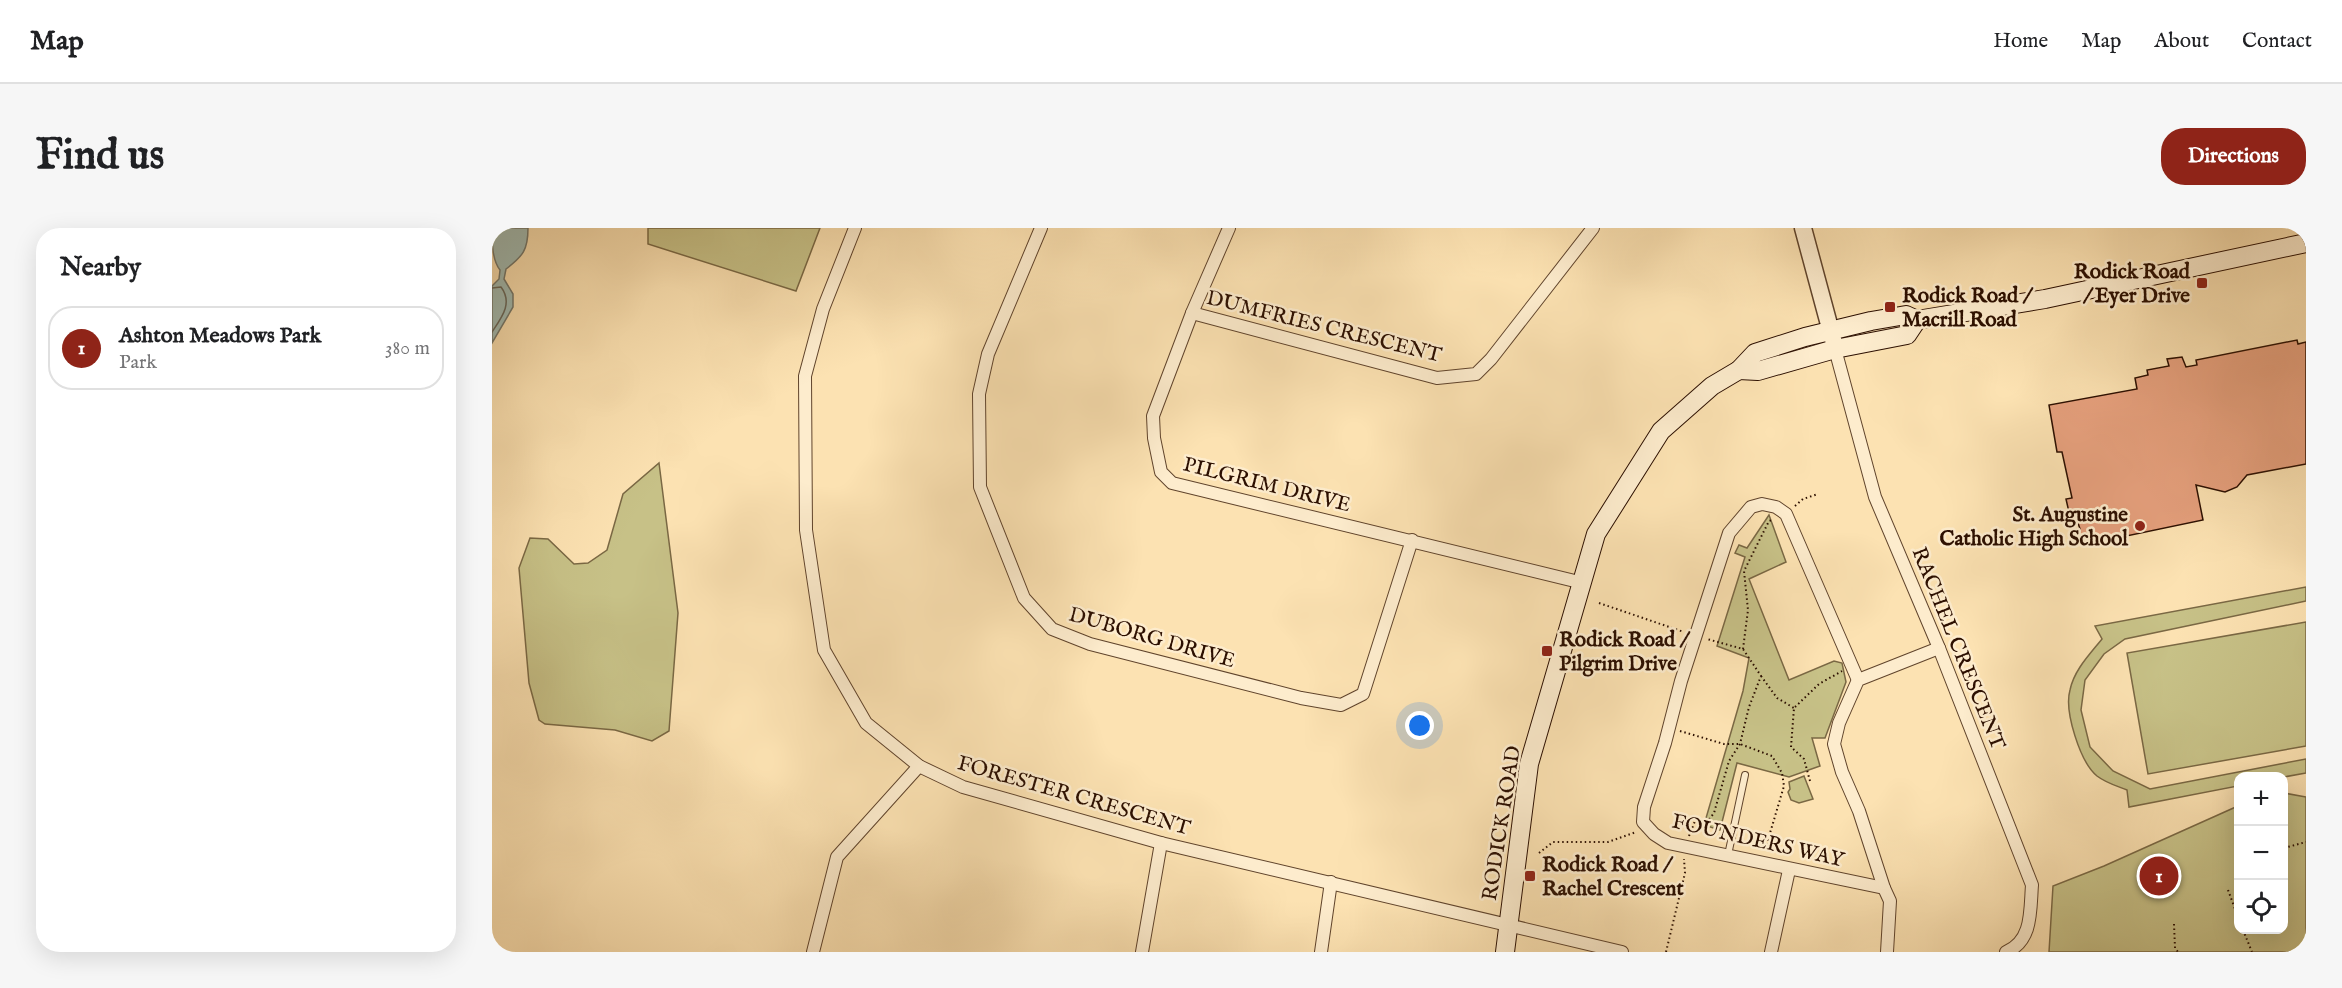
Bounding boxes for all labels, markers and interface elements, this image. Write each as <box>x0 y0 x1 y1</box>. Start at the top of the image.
text: Map <box>30 24 84 59</box>
text: Home <box>1993 28 2048 55</box>
text: Map <box>2081 28 2121 55</box>
text: About <box>2154 28 2209 55</box>
text: Contact <box>2242 28 2312 55</box>
button: Directions <box>2161 128 2306 185</box>
text: Find us <box>36 130 164 183</box>
text: Nearby <box>60 251 141 284</box>
place label: Rodick Road / Eyer Drive <box>2074 259 2191 310</box>
marker: Rodick Road / Eyer Drive <box>2195 276 2209 290</box>
place label: Rodick Road / Macrill Road <box>1902 283 2034 334</box>
street label: DUMFRIES CRESCENT <box>1203 285 1445 370</box>
marker: Rodick Road / Macrill Road <box>1883 300 1897 314</box>
text: Ashton Meadows Park <box>119 322 321 350</box>
text: 1 <box>78 336 85 361</box>
text: 380 m <box>385 336 430 361</box>
text: Park <box>119 350 157 375</box>
street label: PILGRIM DRIVE <box>1180 452 1353 519</box>
place label: St. Augustine Catholic High School <box>1939 502 2129 553</box>
marker: St. Augustine Catholic High School <box>2133 519 2147 533</box>
street label: RACHEL CRESCENT <box>1905 543 2011 754</box>
street label: DUBORG DRIVE <box>1065 602 1238 675</box>
place label: Rodick Road / Pilgrim Drive <box>1559 627 1691 678</box>
marker: Rodick Road / Pilgrim Drive <box>1540 644 1554 658</box>
your location <box>1405 711 1434 740</box>
street label: RODICK ROAD <box>1477 744 1528 903</box>
street label: FORESTER CRESCENT <box>954 750 1194 843</box>
map controls <box>2234 772 2288 934</box>
button: + <box>2234 772 2288 826</box>
street label: FOUNDERS WAY <box>1669 809 1848 875</box>
button: − <box>2234 826 2288 880</box>
place label: Rodick Road / Rachel Crescent <box>1542 852 1684 903</box>
pin: 1 <box>2140 854 2178 898</box>
marker: Rodick Road / Rachel Crescent <box>1523 869 1537 883</box>
button: locate <box>2234 880 2288 934</box>

